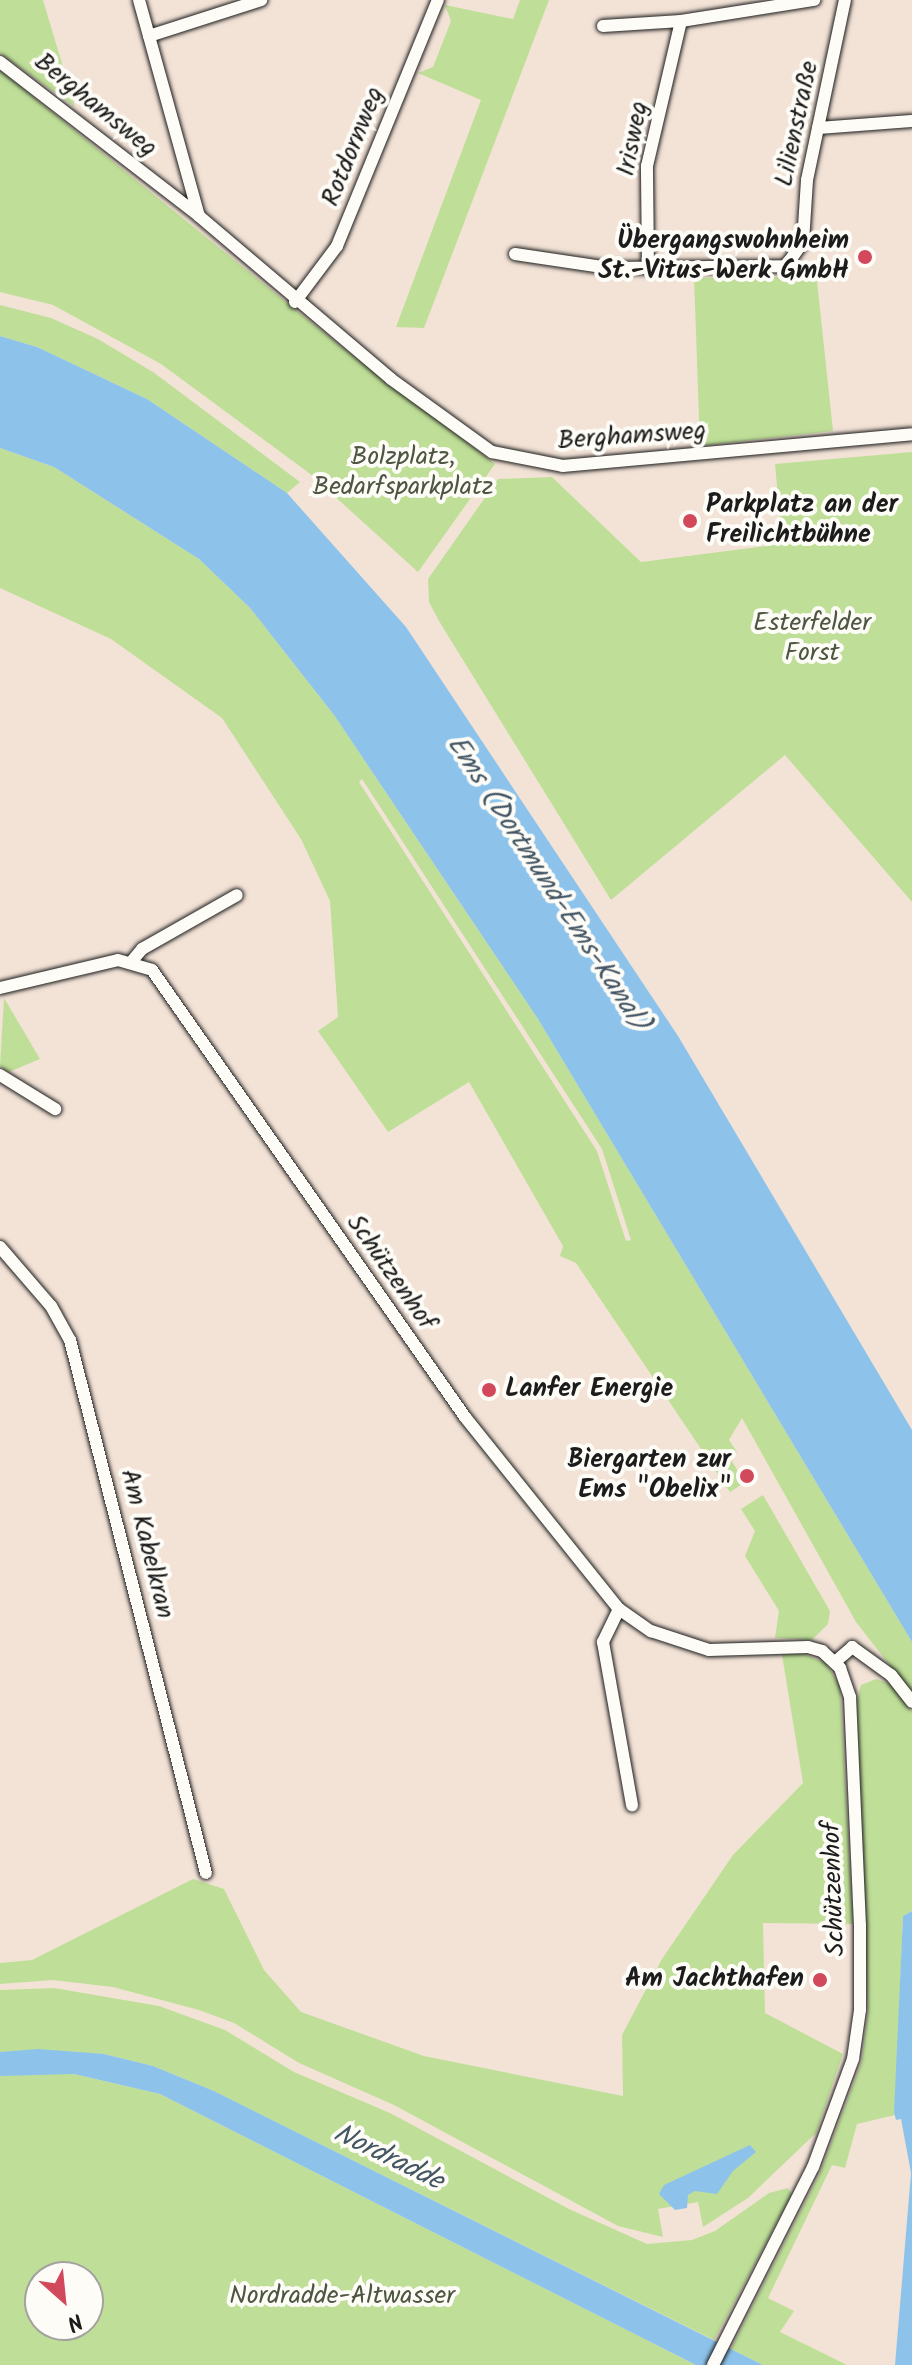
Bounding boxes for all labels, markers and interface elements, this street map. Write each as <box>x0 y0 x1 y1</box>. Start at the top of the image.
street label: Berghamsweg <box>27 47 163 165</box>
street label: Lilienstraße <box>770 58 826 190</box>
street label: Rotdornweg <box>316 83 392 211</box>
street label: Irisweg <box>611 99 657 179</box>
place label: Übergangswohnheim St.-Vitus-Werk GmbH <box>598 226 849 288</box>
marker: Übergangswohnheim St.-Vitus-Werk GmbH <box>856 248 874 266</box>
street label: Berghamsweg <box>557 416 707 458</box>
park label: Bolzplatz, Bedarfsparkplatz <box>313 442 493 504</box>
place label: Parkplatz an der Freilichtbühne <box>706 490 898 552</box>
marker: Parkplatz an der Freilichtbühne <box>681 512 699 530</box>
park label: Esterfelder Forst <box>753 608 871 670</box>
water label: Ems (Dortmund-Ems-Kanal) <box>439 730 655 1038</box>
street label: Schützenhof <box>339 1209 441 1337</box>
place label: Lanfer Energie <box>505 1374 673 1406</box>
marker: Lanfer Energie <box>480 1381 498 1399</box>
place label: Biergarten zur Ems "Obelix" <box>567 1445 731 1506</box>
street label: Am Kabelkran <box>112 1466 180 1622</box>
marker: Biergarten zur Ems "Obelix" <box>738 1467 756 1485</box>
street label: Schützenhof <box>817 1821 853 1957</box>
place label: Am Jachthafen <box>625 1964 804 1996</box>
marker: Am Jachthafen <box>811 1971 829 1989</box>
water label: Nordradde <box>328 2117 448 2199</box>
north arrow <box>24 2261 104 2341</box>
park label: Nordradde-Altwasser <box>229 2281 455 2313</box>
text: N <box>60 2302 88 2340</box>

